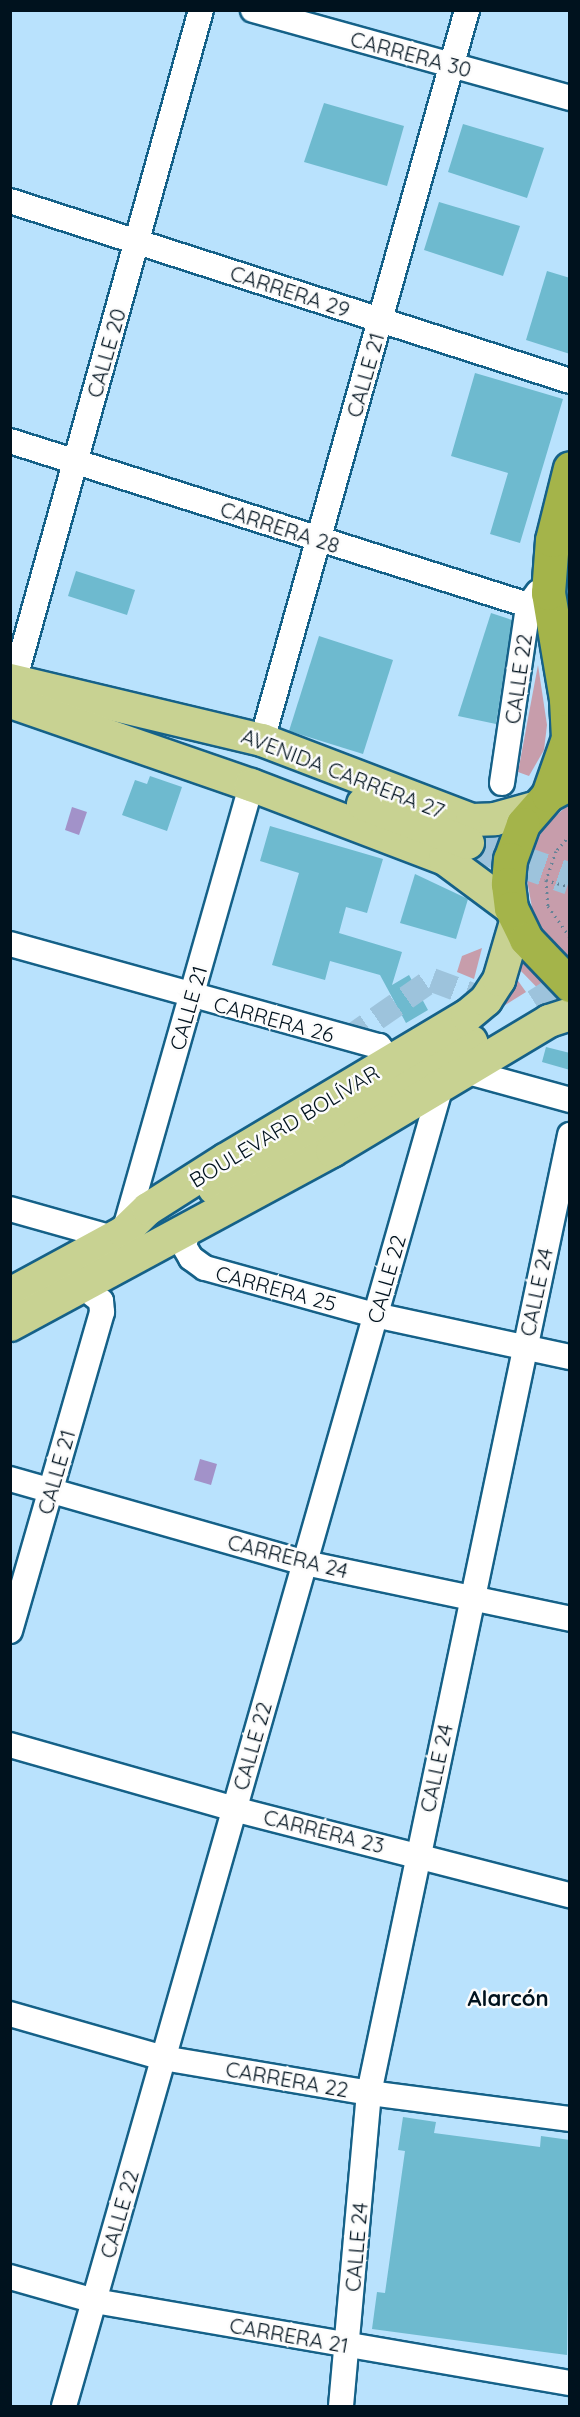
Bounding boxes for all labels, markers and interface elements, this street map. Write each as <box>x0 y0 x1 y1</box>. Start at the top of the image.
street label: CARRERA 30 <box>348 26 474 82</box>
street label: CARRERA 29 <box>227 260 353 322</box>
street label: CALLE 20 <box>81 306 131 400</box>
street label: CALLE 21 <box>341 330 389 420</box>
street label: CARRERA 28 <box>217 496 343 558</box>
street label: CALLE 22 <box>499 632 537 726</box>
street label: AVENIDA CARRERA 27 <box>238 723 448 823</box>
street label: CALLE 21 <box>164 963 212 1053</box>
street label: CARRERA 26 <box>211 991 337 1047</box>
street label: BOULEVARD BOLÍVAR <box>185 1059 383 1193</box>
street label: CALLE 22 <box>361 1232 411 1326</box>
street label: CALLE 24 <box>514 1246 558 1338</box>
street label: CARRERA 25 <box>213 1260 339 1316</box>
street label: CALLE 21 <box>32 1427 80 1517</box>
street label: CARRERA 24 <box>225 1529 351 1583</box>
street label: CALLE 22 <box>227 1699 277 1793</box>
street label: CALLE 24 <box>414 1722 458 1814</box>
street label: CARRERA 23 <box>261 1804 387 1858</box>
district label: Alarcón <box>467 1986 549 2012</box>
street label: CARRERA 22 <box>224 2056 350 2102</box>
street label: CALLE 22 <box>94 2167 144 2261</box>
street label: CALLE 24 <box>340 2201 372 2293</box>
street label: CARRERA 21 <box>228 2312 350 2358</box>

